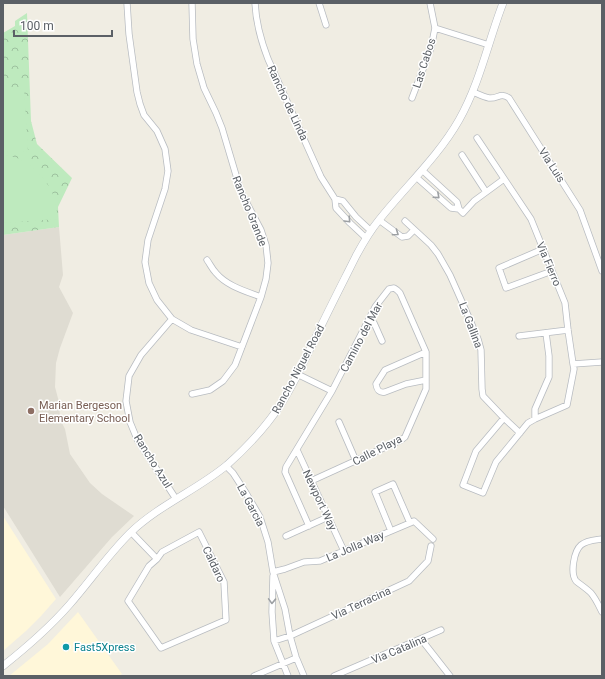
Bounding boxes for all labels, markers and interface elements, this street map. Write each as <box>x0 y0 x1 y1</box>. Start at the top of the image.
scale bar <box>14 12 112 38</box>
text: 100 m <box>20 19 54 33</box>
street label: Las Cabos <box>410 36 439 90</box>
street label: Rancho de Linda <box>264 64 311 143</box>
street label: Via Luis <box>536 146 568 185</box>
street label: Rancho Grande <box>230 174 270 248</box>
one-way arrow <box>432 191 440 198</box>
one-way arrow <box>343 215 350 223</box>
one-way arrow <box>392 228 399 235</box>
street label: Via Fierro <box>533 240 564 288</box>
street label: Camino del Mar <box>338 300 385 374</box>
street label: La Gallina <box>456 300 485 350</box>
street label: Rancho Niguel Road <box>269 323 327 416</box>
place label: Marian Bergeson Elementary School <box>39 399 130 425</box>
marker: Marian Bergeson Elementary School <box>26 406 36 416</box>
street label: Rancho Azul <box>131 432 174 491</box>
street label: Calle Playa <box>350 432 404 468</box>
street label: Newport Way <box>300 468 340 533</box>
street label: La Garcia <box>234 482 267 529</box>
street label: La Jolla Way <box>324 528 387 565</box>
street label: Caldaro <box>200 544 227 584</box>
street label: Via Terracina <box>330 584 393 623</box>
one-way arrow <box>268 598 276 604</box>
street label: Via Catalina <box>370 632 429 667</box>
place label: Fast5Xpress <box>74 641 136 654</box>
marker: Fast5Xpress <box>61 642 71 652</box>

